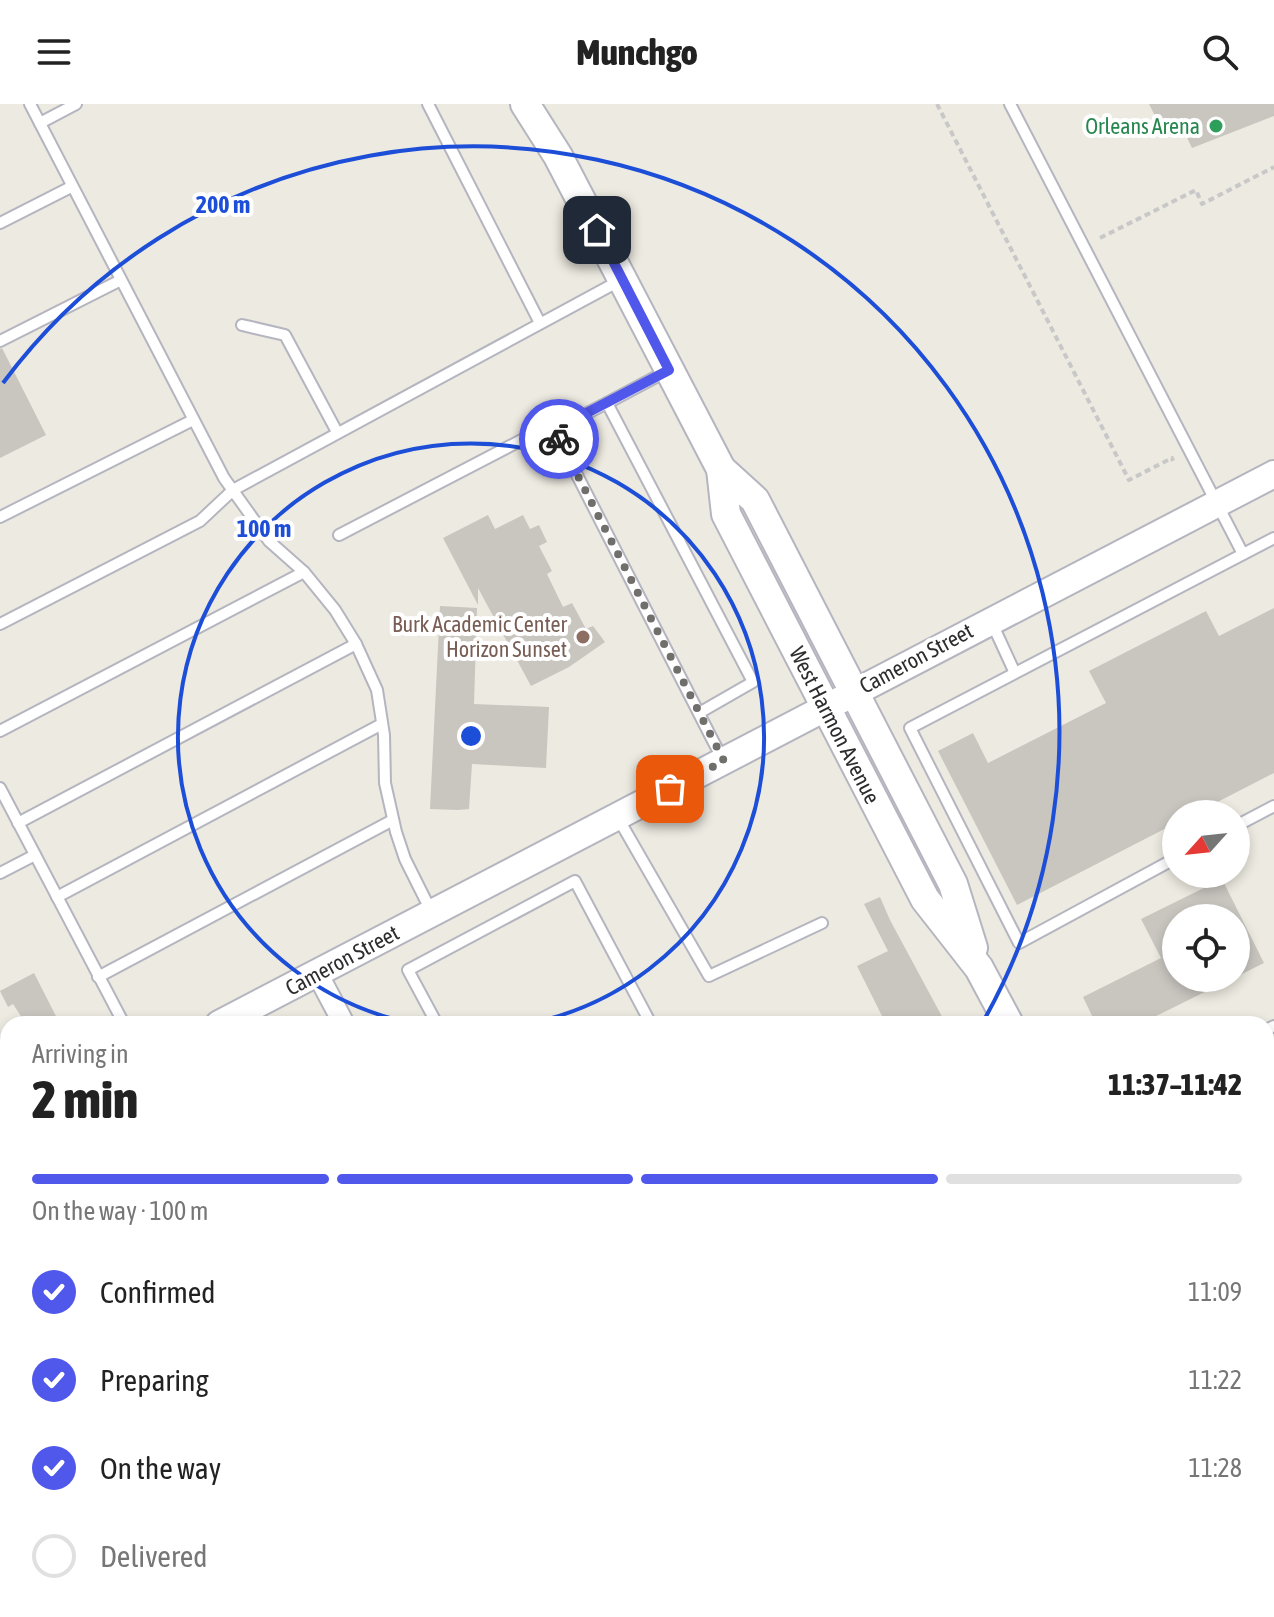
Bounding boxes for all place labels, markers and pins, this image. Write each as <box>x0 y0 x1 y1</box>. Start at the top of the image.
place label: Orleans Arena <box>1085 113 1200 139</box>
marker: Orleans Arena <box>1207 117 1225 135</box>
pin <box>563 196 631 264</box>
place label: Burk Academic Center Horizon Sunset <box>392 611 568 662</box>
marker: Burk Academic Center Horizon Sunset <box>574 628 592 646</box>
centre of rings <box>457 722 485 750</box>
pin <box>636 755 704 823</box>

